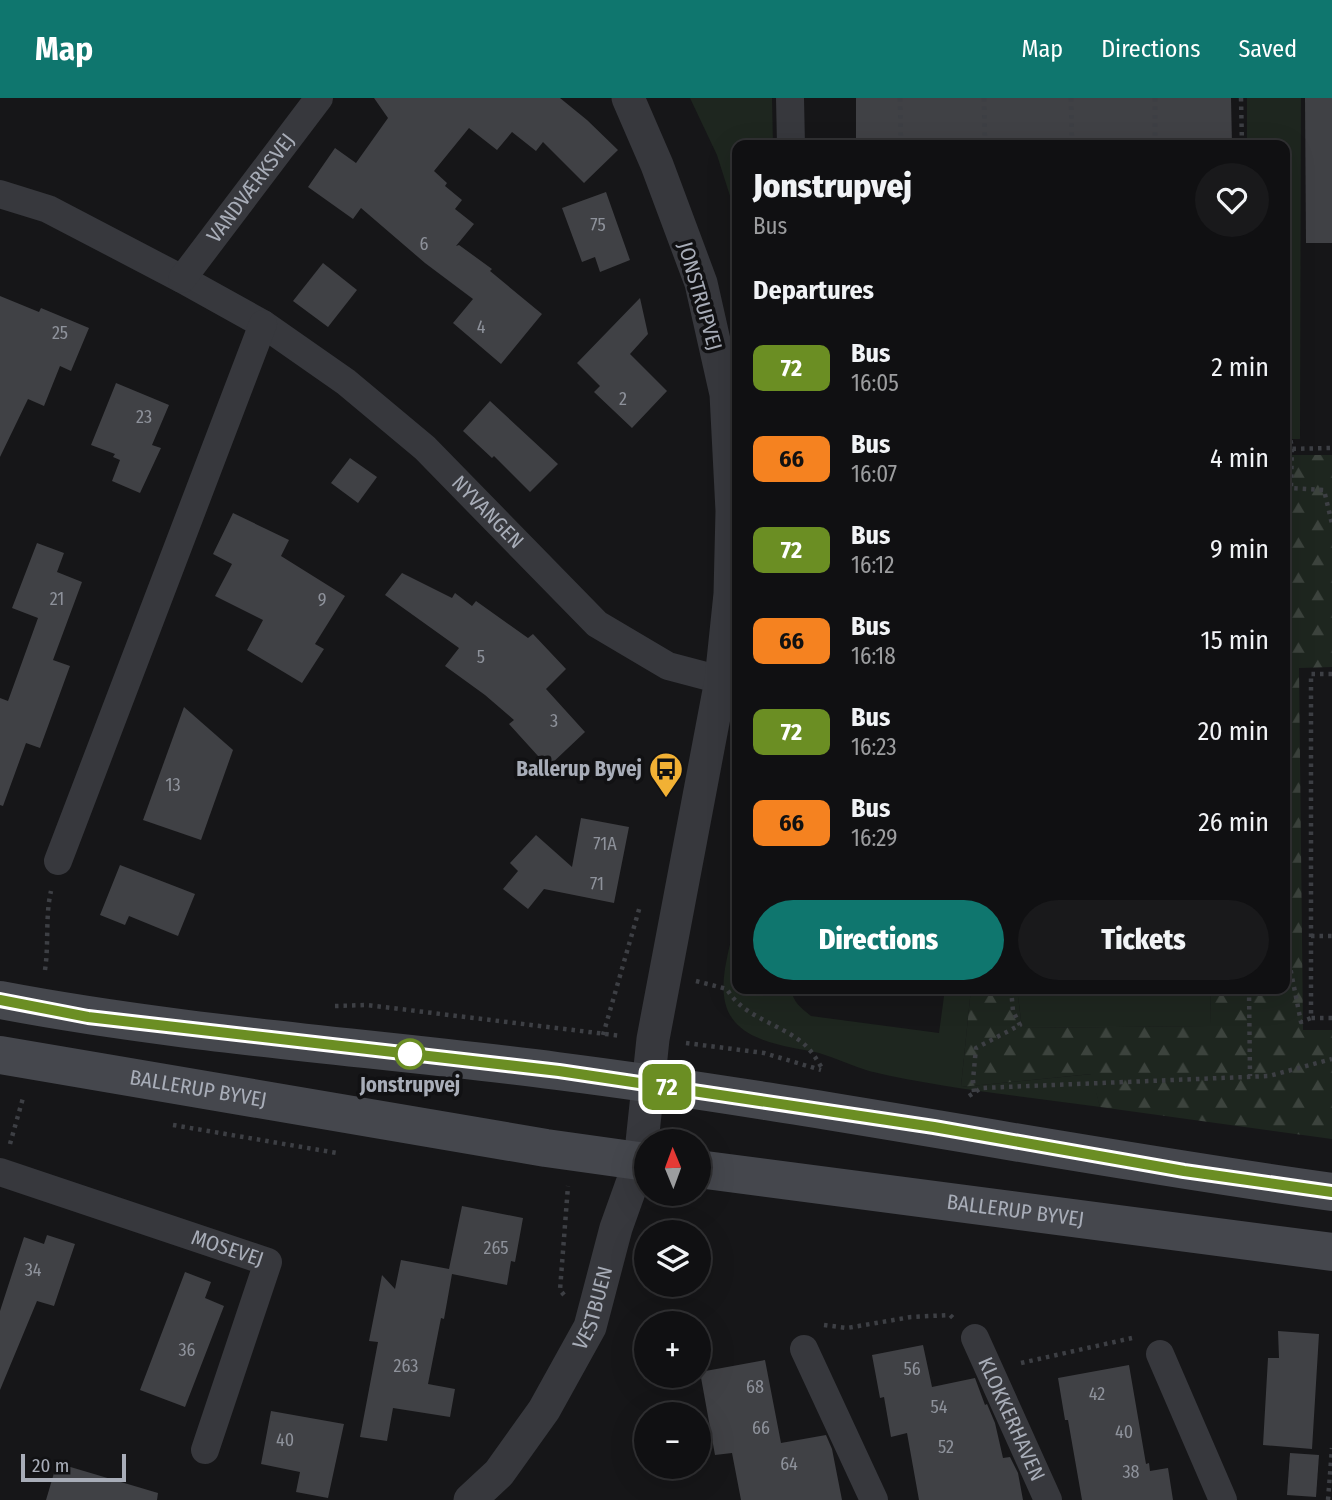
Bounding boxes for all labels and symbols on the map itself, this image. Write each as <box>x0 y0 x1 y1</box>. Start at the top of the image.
street label: VANDVÆRKSVEJ <box>201 128 300 248</box>
house number: 75 <box>590 214 606 236</box>
house number: 6 <box>420 233 429 255</box>
street label: JONSTRUPVEJ <box>672 239 728 353</box>
house number: 4 <box>477 316 486 338</box>
house number: 25 <box>52 322 68 344</box>
house number: 2 <box>619 388 627 410</box>
house number: 23 <box>136 406 152 428</box>
street label: NYVANGEN <box>446 470 529 554</box>
house number: 21 <box>50 588 64 610</box>
house number: 9 <box>318 589 326 611</box>
house number: 5 <box>477 646 485 668</box>
house number: 3 <box>550 710 558 732</box>
bus stop icon: Ballerup Byvej <box>647 750 685 799</box>
place label: Ballerup Byvej <box>516 756 642 782</box>
house number: 13 <box>165 774 181 796</box>
house number: 71A <box>593 833 617 855</box>
house number: 71 <box>590 873 604 895</box>
marker: Jonstrupvej <box>395 1039 425 1069</box>
street label: BALLERUP BYVEJ <box>128 1064 268 1113</box>
line badge: 72 <box>636 1064 698 1110</box>
place label: Jonstrupvej <box>359 1072 460 1098</box>
north arrow <box>634 1129 710 1206</box>
street label: BALLERUP BYVEJ <box>945 1189 1085 1232</box>
street label: MOSEVEJ <box>188 1224 267 1273</box>
house number: 265 <box>483 1237 509 1259</box>
house number: 34 <box>25 1259 42 1281</box>
street label: VESTBUEN <box>567 1263 618 1354</box>
house number: 36 <box>178 1339 196 1361</box>
street label: KLOKKERHAVEN <box>972 1353 1051 1485</box>
house number: 263 <box>394 1355 418 1377</box>
house number: 56 <box>903 1358 921 1380</box>
house number: 68 <box>746 1376 764 1398</box>
house number: 42 <box>1089 1383 1105 1405</box>
house number: 54 <box>931 1396 948 1418</box>
house number: 66 <box>752 1417 770 1439</box>
house number: 40 <box>1115 1421 1133 1443</box>
house number: 40 <box>276 1429 294 1451</box>
house number: 52 <box>938 1436 954 1458</box>
scale bar <box>21 1451 126 1483</box>
house number: 64 <box>780 1453 798 1475</box>
house number: 38 <box>1122 1461 1140 1483</box>

